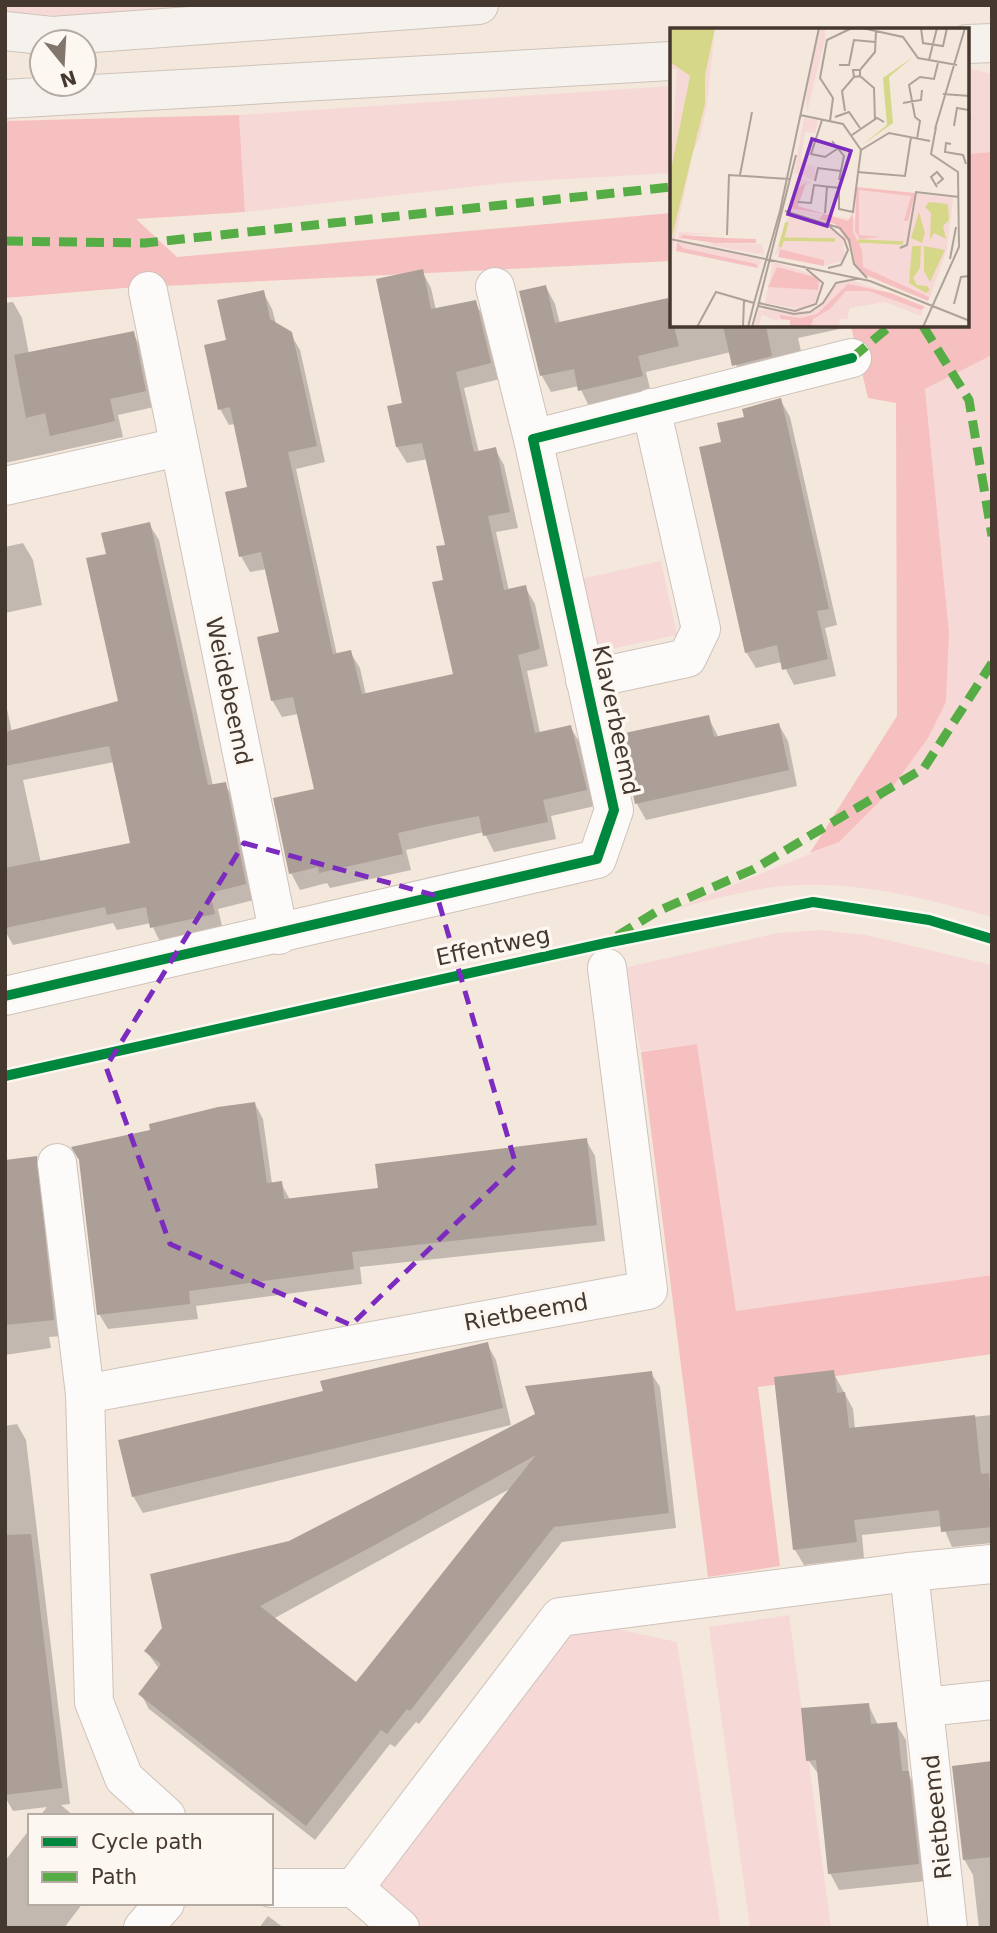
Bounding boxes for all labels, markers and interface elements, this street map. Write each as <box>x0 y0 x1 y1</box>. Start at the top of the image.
north arrow <box>28 28 98 98</box>
inset map <box>670 28 969 327</box>
text: N <box>57 66 79 92</box>
street label: Weidebeemd <box>201 615 257 767</box>
street label: Klaverbeemd <box>587 643 645 797</box>
street label: Effentweg <box>434 921 552 971</box>
street label: Rietbeemd <box>462 1288 590 1336</box>
street label: Rietbeemd <box>918 1753 956 1881</box>
legend <box>28 1814 273 1905</box>
text: Cycle path <box>91 1830 203 1854</box>
text: Path <box>91 1865 137 1889</box>

